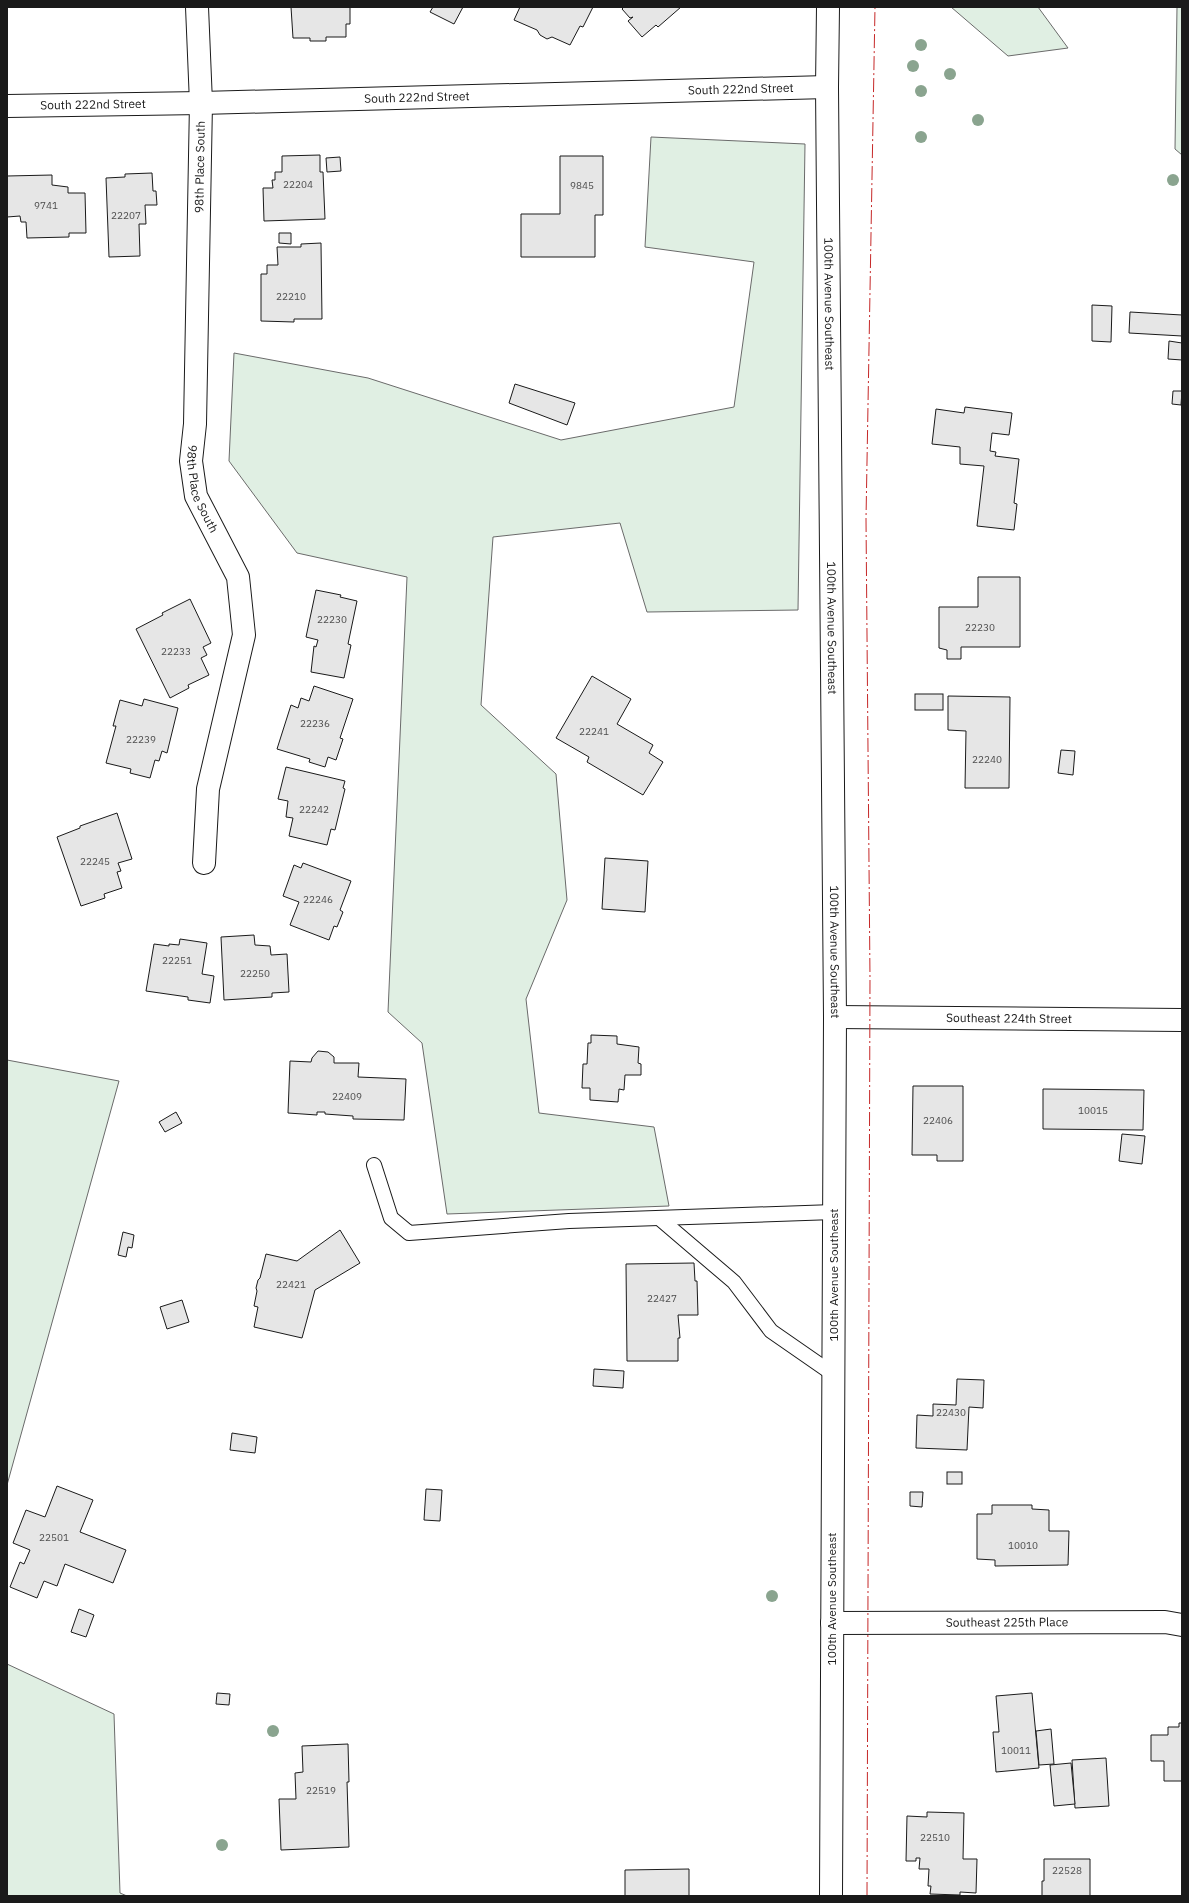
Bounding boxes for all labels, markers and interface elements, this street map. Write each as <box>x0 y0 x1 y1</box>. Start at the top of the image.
street label: South 222nd Street <box>688 80 794 98</box>
street label: South 222nd Street <box>364 88 470 106</box>
street label: South 222nd Street <box>40 96 146 112</box>
street label: 98th Place South <box>191 121 208 213</box>
house number: 22204 <box>283 178 313 191</box>
house number: 9845 <box>570 179 594 192</box>
house number: 9741 <box>34 199 58 212</box>
house number: 22207 <box>111 209 141 222</box>
street label: 100th Avenue Southeast <box>821 237 837 371</box>
house number: 22210 <box>276 290 306 303</box>
street label: 98th Place South <box>184 444 222 535</box>
street label: 100th Avenue Southeast <box>824 561 840 695</box>
house number: 22230 <box>317 613 347 626</box>
house number: 22230 <box>965 621 995 634</box>
house number: 22233 <box>161 645 191 658</box>
house number: 22236 <box>300 717 330 730</box>
house number: 22241 <box>579 725 609 738</box>
house number: 22239 <box>126 733 156 746</box>
house number: 22240 <box>972 753 1002 766</box>
house number: 22242 <box>299 803 329 816</box>
house number: 22245 <box>80 855 110 868</box>
street label: 100th Avenue Southeast <box>827 885 843 1019</box>
house number: 22246 <box>303 893 333 906</box>
house number: 22251 <box>162 954 192 967</box>
house number: 22250 <box>240 967 270 980</box>
street label: Southeast 224th Street <box>946 1010 1072 1026</box>
house number: 22409 <box>332 1090 362 1103</box>
house number: 10015 <box>1078 1104 1108 1117</box>
house number: 22406 <box>923 1114 953 1127</box>
street label: 100th Avenue Southeast <box>826 1209 841 1341</box>
house number: 22421 <box>276 1278 306 1291</box>
house number: 22427 <box>647 1292 677 1305</box>
house number: 22430 <box>936 1406 966 1419</box>
house number: 22501 <box>39 1531 69 1544</box>
street label: 100th Avenue Southeast <box>824 1533 839 1665</box>
house number: 10010 <box>1008 1539 1038 1552</box>
street label: Southeast 225th Place <box>946 1614 1069 1630</box>
house number: 10011 <box>1001 1744 1031 1757</box>
house number: 22519 <box>306 1784 336 1797</box>
house number: 22510 <box>920 1831 950 1844</box>
house number: 22528 <box>1052 1864 1082 1877</box>

